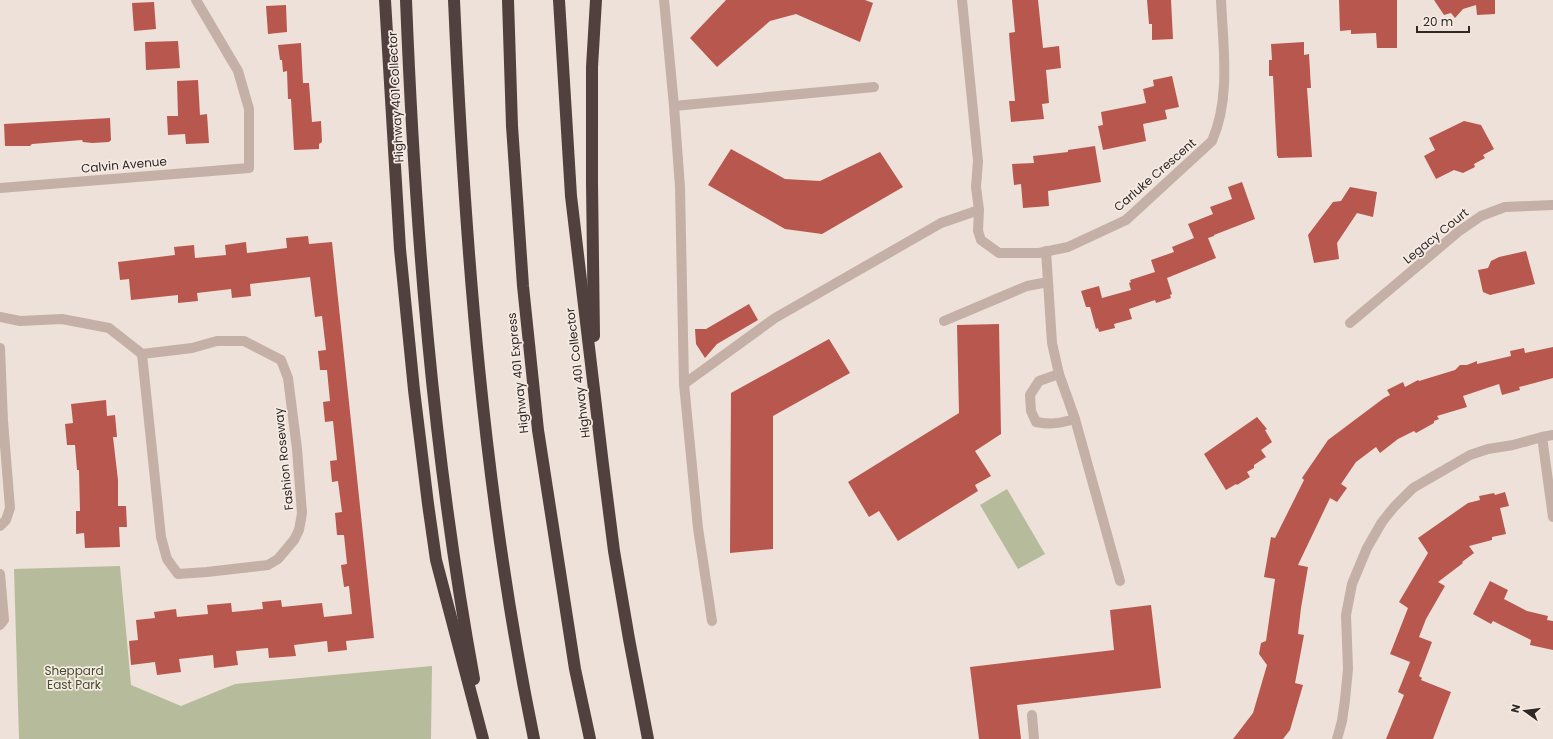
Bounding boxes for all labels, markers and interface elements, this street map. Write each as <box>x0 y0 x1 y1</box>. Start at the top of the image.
scale bar <box>1417 8 1469 34</box>
text: 20 m <box>1423 13 1453 30</box>
street label: Highway 401 Collector <box>384 31 407 163</box>
street label: Carluke Crescent <box>1110 134 1199 215</box>
street label: Calvin Avenue <box>80 152 168 177</box>
street label: Legacy Court <box>1399 204 1472 267</box>
street label: Highway 401 Collector <box>561 306 594 439</box>
street label: Highway 401 Express <box>503 312 532 434</box>
street label: Fashion Roseway <box>270 407 297 511</box>
park label: Sheppard East Park <box>44 662 104 693</box>
north arrow <box>1505 691 1545 731</box>
text: N <box>1507 703 1524 715</box>

